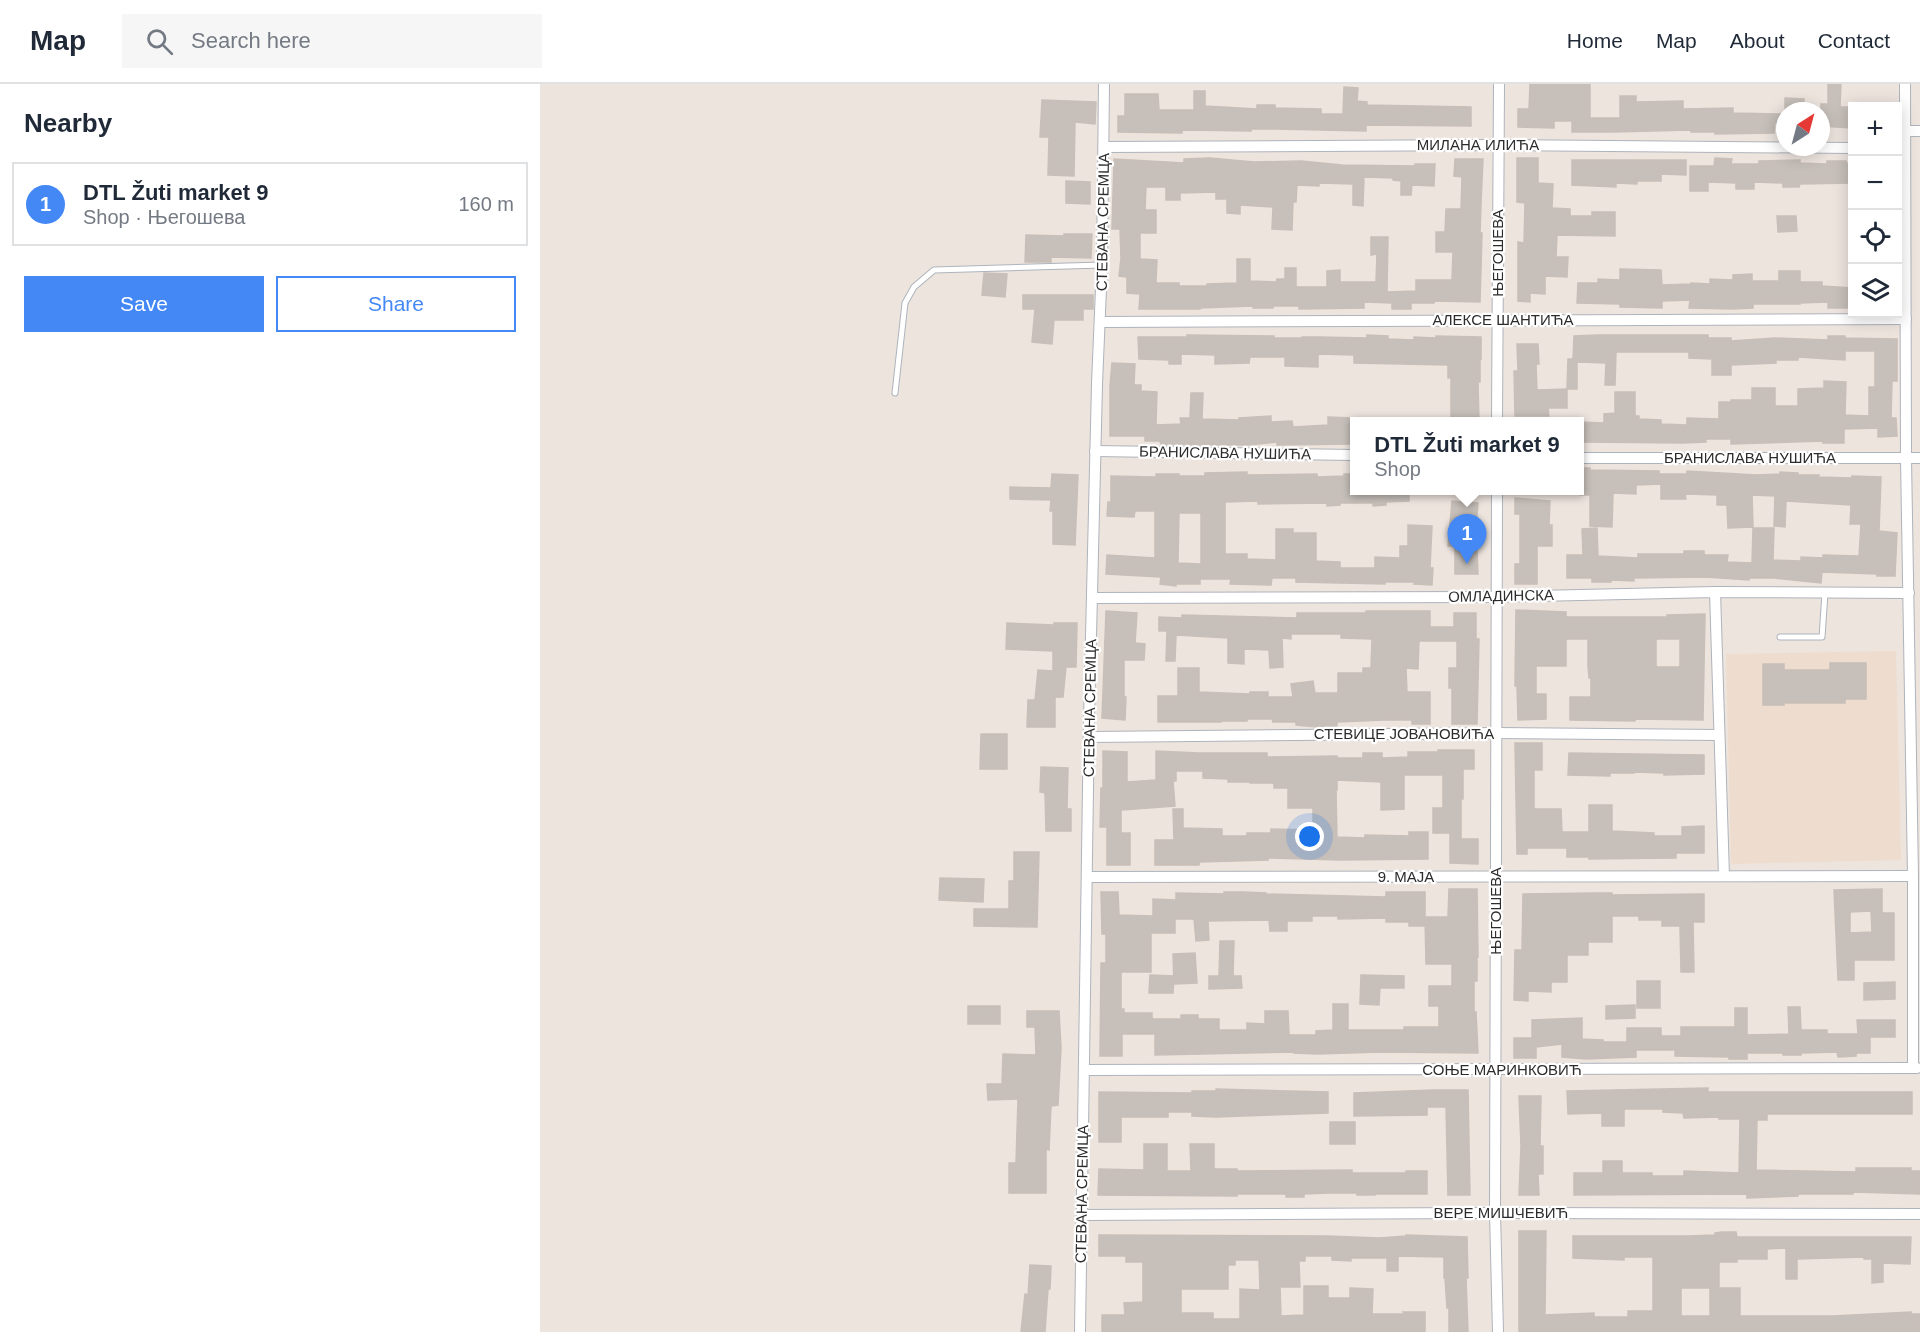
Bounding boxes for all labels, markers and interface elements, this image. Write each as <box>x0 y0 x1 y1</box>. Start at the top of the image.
search box <box>122 14 542 68</box>
text: Map <box>30 25 86 56</box>
icon: search <box>143 25 176 58</box>
text: Search here <box>191 28 311 53</box>
text: Home <box>1567 29 1623 52</box>
text: Map <box>1656 29 1697 52</box>
text: About <box>1730 29 1785 52</box>
text: Contact <box>1818 29 1890 52</box>
north arrow <box>1776 102 1830 156</box>
map controls <box>1848 102 1902 318</box>
button: + <box>1848 102 1902 156</box>
text: Nearby <box>24 108 112 138</box>
street label: МИЛАНА ИЛИЋА <box>1417 136 1539 153</box>
street label: СТЕВАНА СРЕМЦА <box>1093 153 1112 291</box>
button: − <box>1848 156 1902 210</box>
text: DTL Žuti market 9 <box>83 180 268 205</box>
text: 1 <box>40 193 51 215</box>
text: 160 m <box>458 193 514 215</box>
text: Shop · Његошева <box>83 206 245 228</box>
street label: ЊЕГОШЕВА <box>1489 209 1506 297</box>
button: locate <box>1848 210 1902 264</box>
button: layers <box>1848 264 1902 318</box>
button: Save <box>24 276 264 332</box>
button: Share <box>276 276 516 332</box>
street label: АЛЕКСЕ ШАНТИЋА <box>1432 311 1574 328</box>
popup <box>1350 417 1584 495</box>
text: DTL Žuti market 9 <box>1374 432 1560 457</box>
street label: БРАНИСЛАВА НУШИЋА <box>1139 443 1311 462</box>
street label: БРАНИСЛАВА НУШИЋА <box>1664 449 1836 466</box>
text: Shop <box>1374 458 1421 480</box>
pin: 1 <box>1448 514 1486 564</box>
street label: ОМЛАДИНСКА <box>1448 586 1554 605</box>
street label: СТЕВАНА СРЕМЦА <box>1080 639 1099 777</box>
street label: СТЕВИЦЕ ЈОВАНОВИЋА <box>1314 725 1494 742</box>
your location <box>1295 822 1324 851</box>
street label: ЊЕГОШЕВА <box>1487 867 1504 955</box>
street label: 9. МАЈА <box>1378 868 1434 885</box>
street label: СОЊЕ МАРИНКОВИЋ <box>1422 1061 1582 1078</box>
street label: СТЕВАНА СРЕМЦА <box>1072 1125 1091 1263</box>
street label: ВЕРЕ МИШЧЕВИЋ <box>1434 1204 1568 1221</box>

